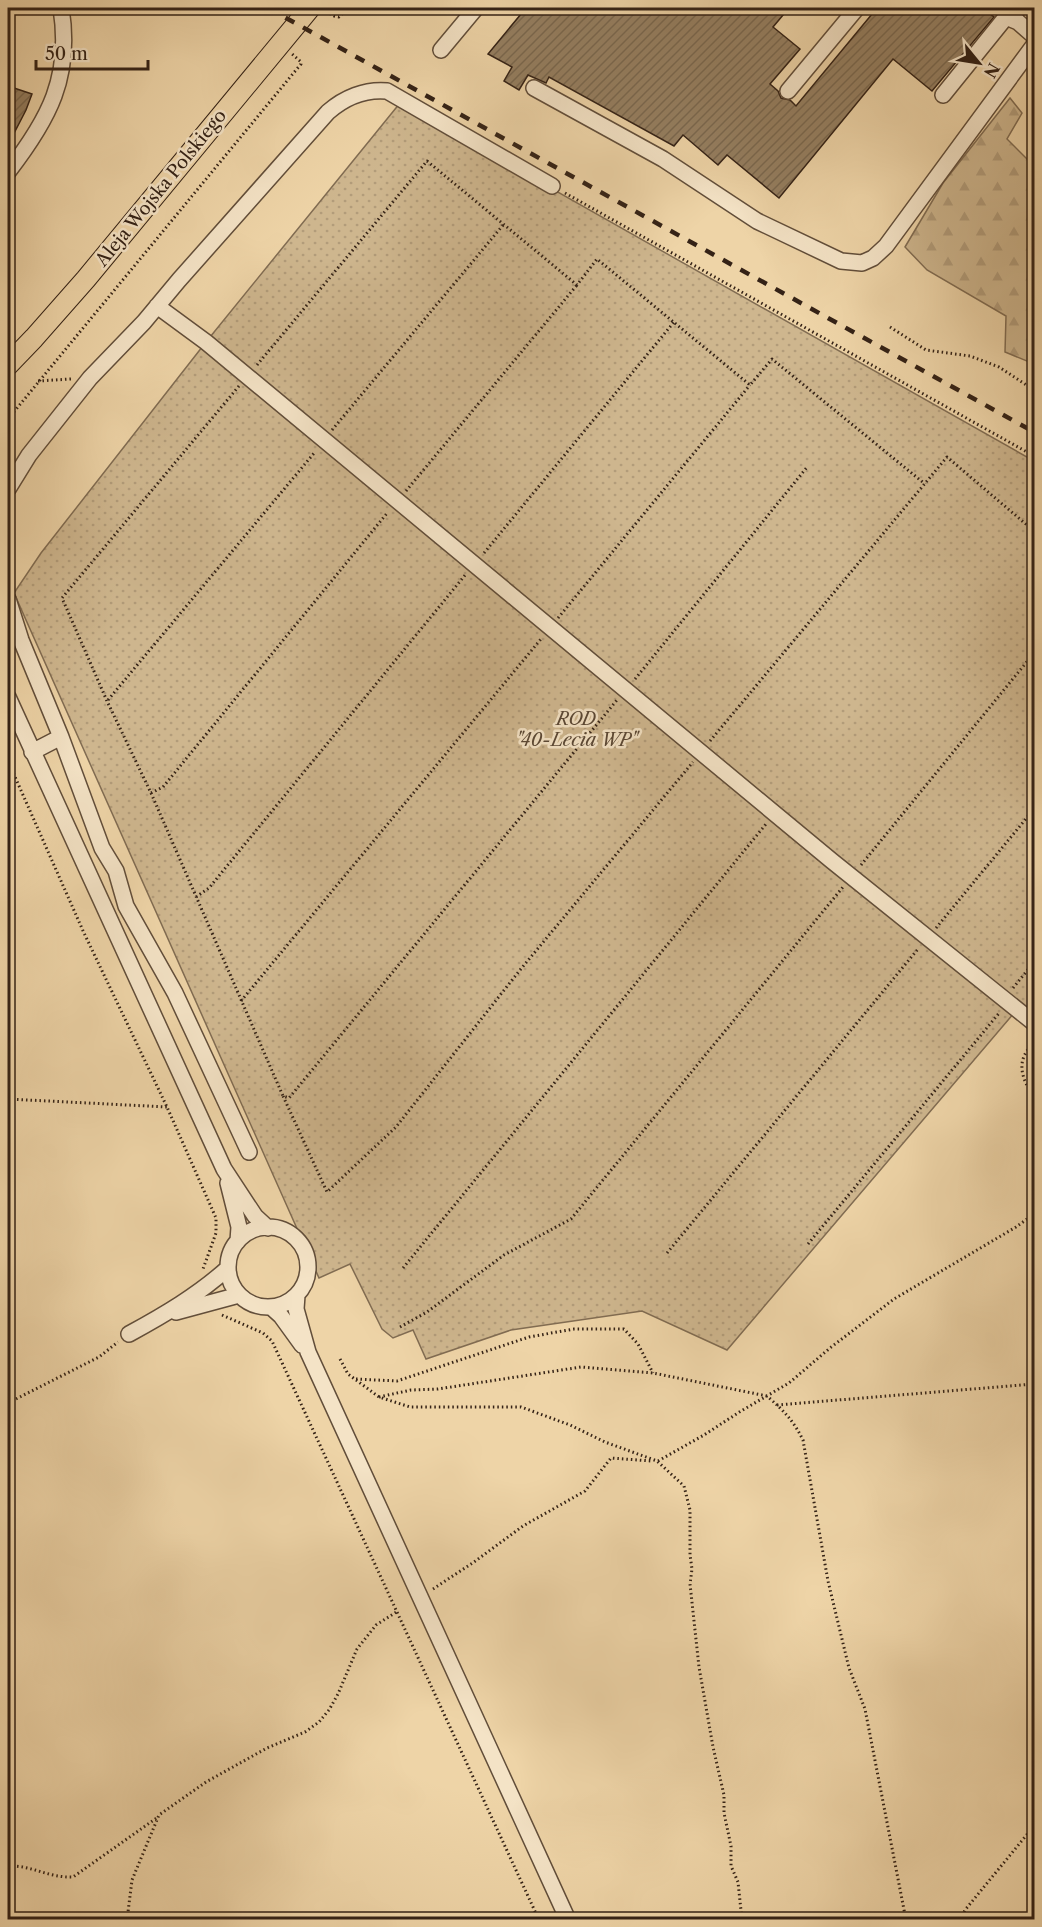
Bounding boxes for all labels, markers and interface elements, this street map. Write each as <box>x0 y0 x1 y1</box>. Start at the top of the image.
scale bar <box>36 33 148 71</box>
north arrow <box>949 33 1009 93</box>
text: 50 m <box>45 43 88 65</box>
text: N <box>980 59 1004 82</box>
street label: Aleja Wojska Polskiego <box>90 105 231 272</box>
park label: ROD "40-Lecia WP" <box>515 708 640 751</box>

